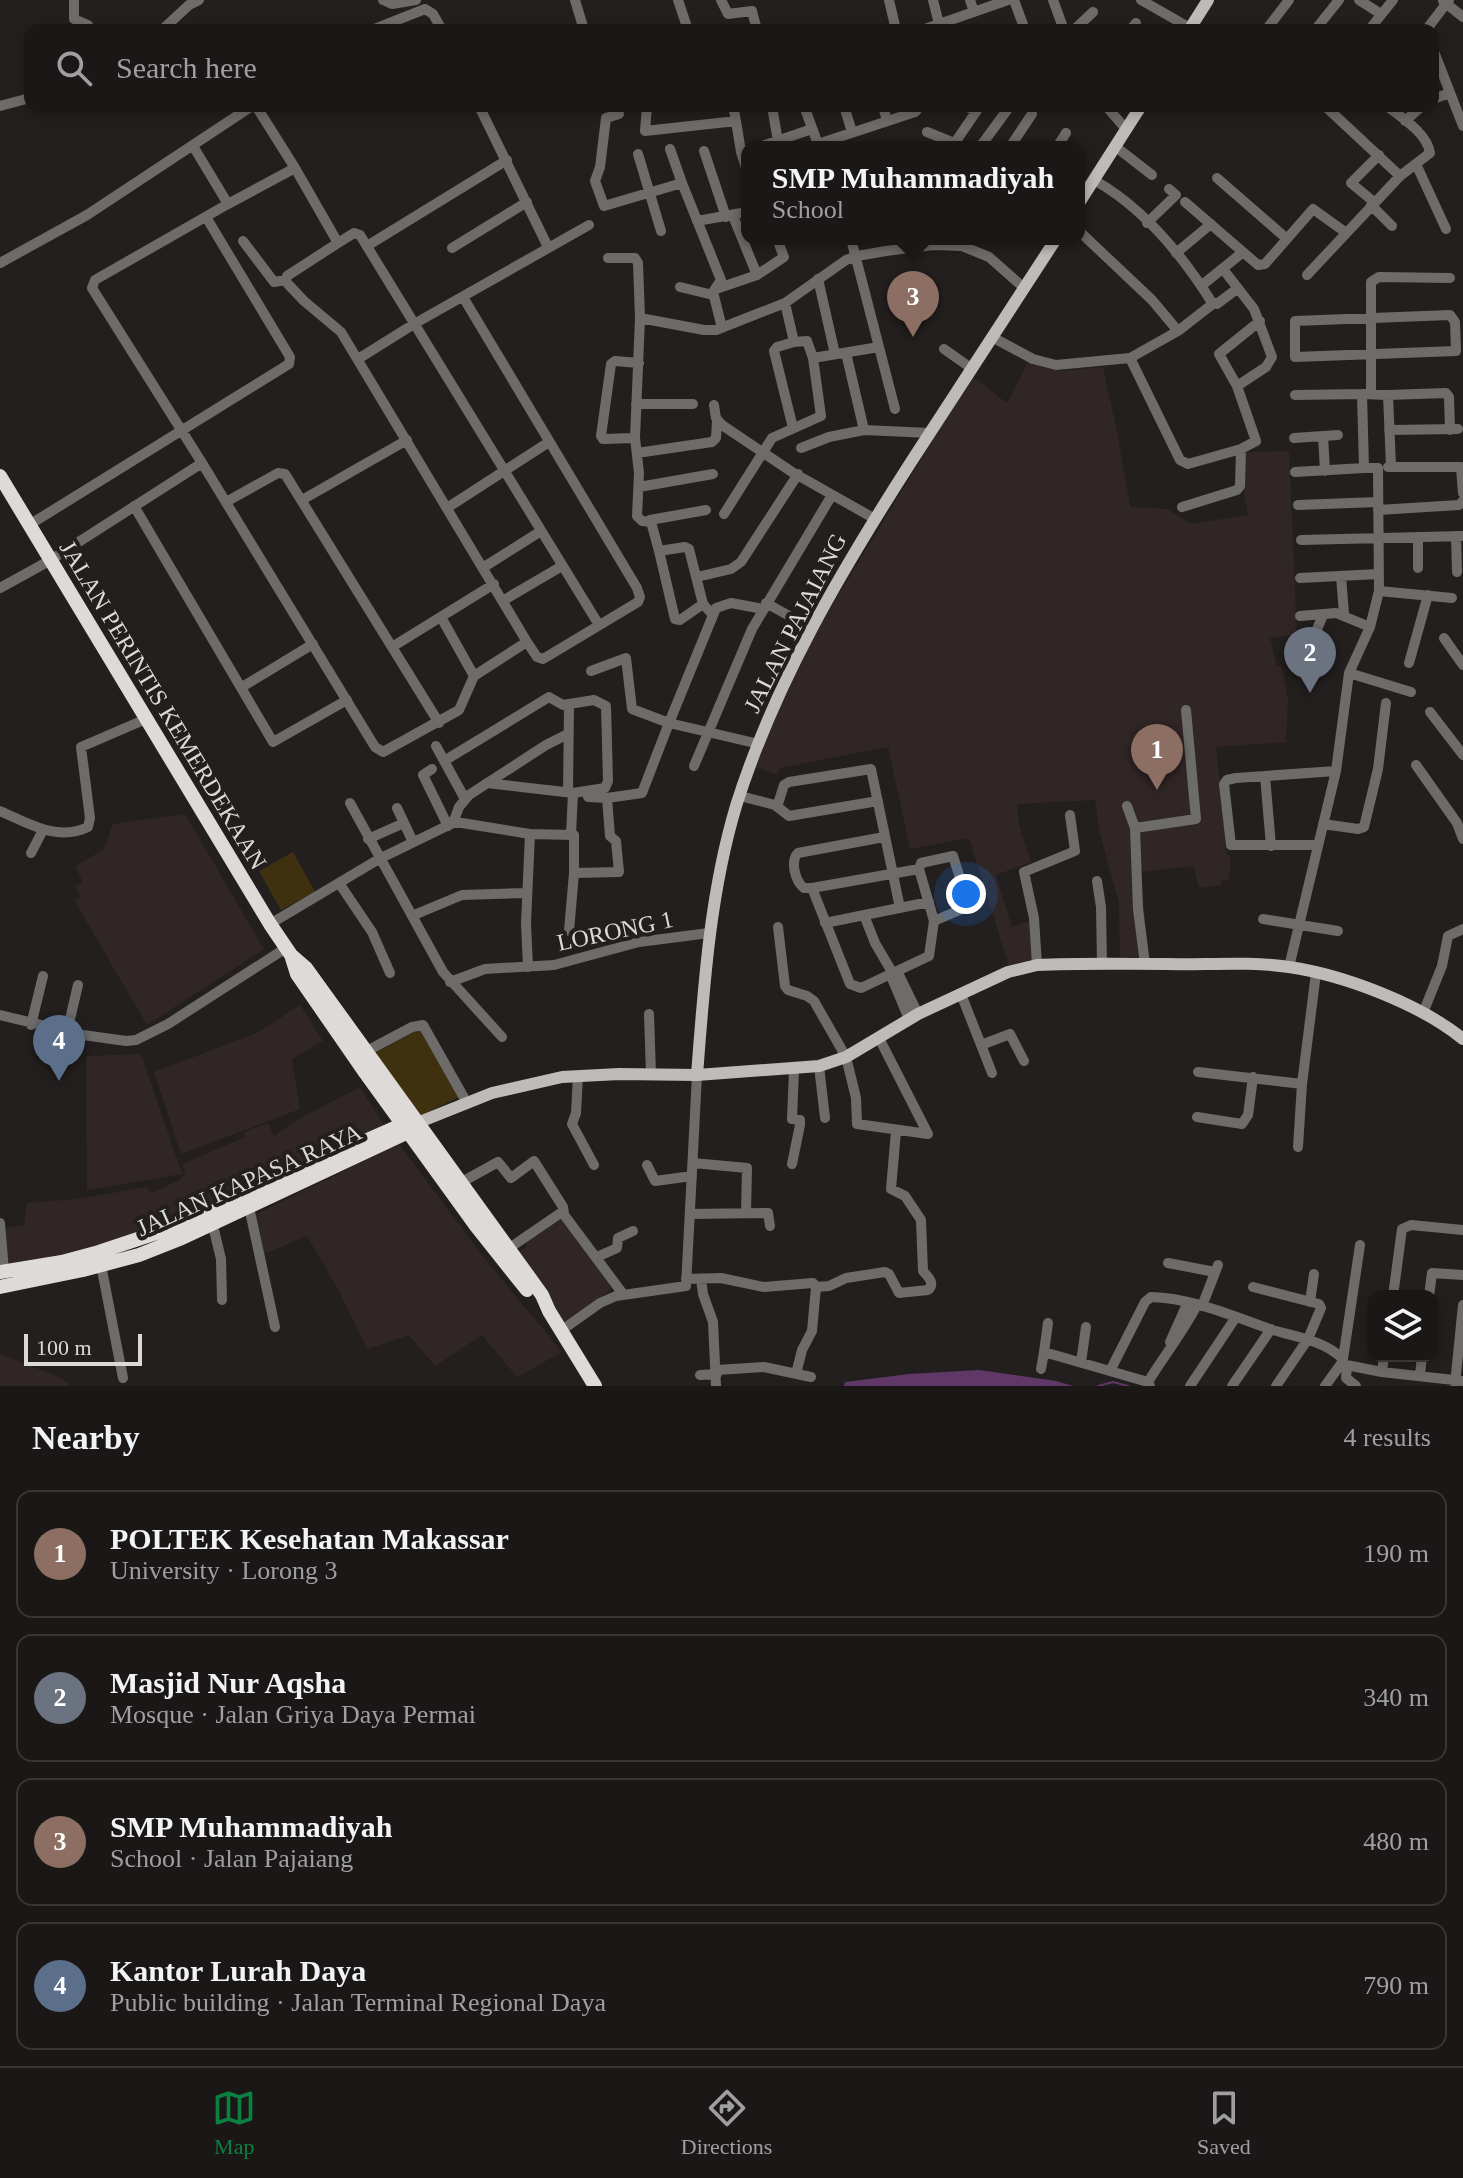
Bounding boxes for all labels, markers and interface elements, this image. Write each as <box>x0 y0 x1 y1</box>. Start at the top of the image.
search box <box>24 24 1439 112</box>
icon: search <box>52 46 96 90</box>
text: Search here <box>116 51 257 84</box>
popup <box>741 141 1085 245</box>
text: SMP Muhammadiyah <box>772 161 1054 194</box>
text: School <box>772 195 844 224</box>
pin: 3 <box>887 271 939 337</box>
street label: JALAN PAJAIANG <box>739 529 851 717</box>
street label: JALAN PERINTIS KEMERDEKAAN <box>54 536 272 874</box>
pin: 2 <box>1284 627 1336 693</box>
pin: 1 <box>1131 724 1183 790</box>
your location <box>946 874 986 914</box>
street label: LORONG 1 <box>555 906 675 956</box>
pin: 4 <box>33 1015 85 1081</box>
street label: JALAN KAPASA RAYA <box>132 1118 366 1241</box>
map controls <box>1367 1290 1439 1362</box>
button: layers <box>1367 1290 1439 1362</box>
scale bar <box>24 1330 142 1366</box>
text: 100 m <box>36 1335 92 1360</box>
text: Nearby <box>32 1419 140 1456</box>
text: 4 results <box>1344 1423 1431 1452</box>
text: POLTEK Kesehatan Makassar <box>110 1522 509 1555</box>
text: 1 <box>54 1539 67 1568</box>
text: 190 m <box>1363 1539 1429 1568</box>
text: University · Lorong 3 <box>110 1556 337 1585</box>
text: Masjid Nur Aqsha <box>110 1666 346 1699</box>
text: 2 <box>54 1683 67 1712</box>
text: 340 m <box>1363 1683 1429 1712</box>
text: Mosque · Jalan Griya Daya Permai <box>110 1700 476 1729</box>
text: SMP Muhammadiyah <box>110 1810 393 1843</box>
text: 3 <box>54 1827 67 1856</box>
text: 480 m <box>1363 1827 1429 1856</box>
text: School · Jalan Pajaiang <box>110 1844 353 1873</box>
text: Kantor Lurah Daya <box>110 1954 366 1987</box>
text: 4 <box>54 1971 67 2000</box>
text: 790 m <box>1363 1971 1429 2000</box>
text: Public building · Jalan Terminal Regional Daya <box>110 1988 606 2017</box>
tab: Map <box>212 2086 256 2160</box>
tab: Directions <box>681 2086 772 2160</box>
tab: Saved <box>1197 2086 1251 2160</box>

